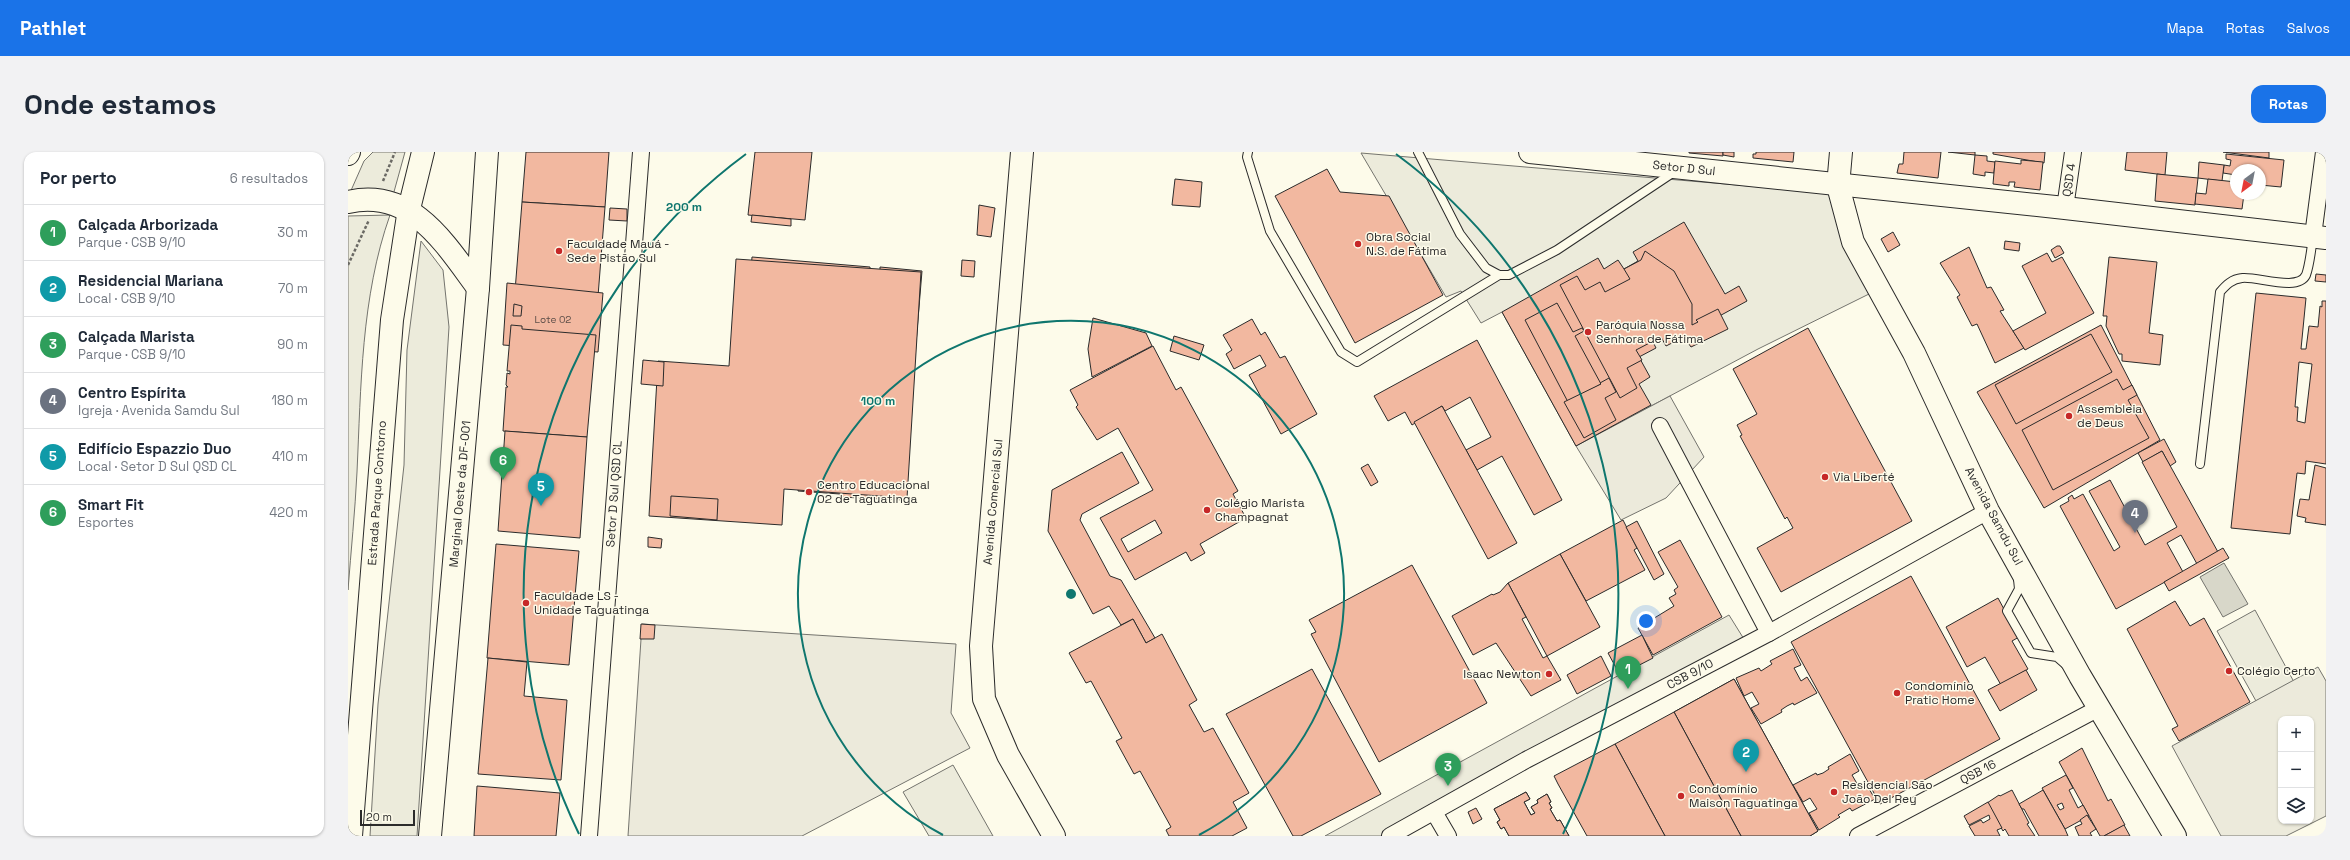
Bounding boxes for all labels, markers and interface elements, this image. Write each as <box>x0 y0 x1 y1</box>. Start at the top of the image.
text: Pathlet <box>20 16 86 41</box>
text: Mapa <box>2166 19 2204 37</box>
text: Rotas <box>2226 19 2265 37</box>
text: Salvos <box>2287 19 2330 37</box>
button: Rotas <box>2251 85 2326 123</box>
text: Onde estamos <box>24 86 217 122</box>
street label: Setor D Sul <box>1652 157 1716 179</box>
street label: QSD 4 <box>2059 162 2079 198</box>
north arrow <box>2230 164 2266 200</box>
text: Por perto <box>40 167 117 189</box>
text: 6 resultados <box>230 170 308 187</box>
text: 200 m <box>666 199 702 215</box>
text: Calçada Arborizada <box>78 215 218 234</box>
text: 1 <box>50 224 56 241</box>
text: 30 m <box>277 224 308 241</box>
place label: Obra Social N.S. de Fátima <box>1366 229 1447 259</box>
text: Parque · CSB 9/10 <box>78 234 186 251</box>
place label: Faculdade Mauá - Sede Pistão Sul <box>567 236 670 266</box>
marker: Obra Social N.S. de Fátima <box>1353 239 1363 249</box>
marker: Faculdade Mauá - Sede Pistão Sul <box>554 246 564 256</box>
text: Residencial Mariana <box>78 271 223 290</box>
text: 2 <box>49 280 57 297</box>
text: 70 m <box>278 280 308 297</box>
text: Local · CSB 9/10 <box>78 290 175 307</box>
house number: Lote 02 <box>535 313 571 326</box>
place label: Paróquia Nossa Senhora de Fátima <box>1596 317 1704 347</box>
text: Calçada Marista <box>78 327 195 346</box>
marker: Paróquia Nossa Senhora de Fátima <box>1583 327 1593 337</box>
text: 3 <box>49 336 57 353</box>
text: 90 m <box>277 336 308 353</box>
text: Parque · CSB 9/10 <box>78 346 186 363</box>
text: Centro Espírita <box>78 383 186 402</box>
text: 4 <box>49 392 57 409</box>
text: 180 m <box>272 392 308 409</box>
text: 100 m <box>861 393 895 409</box>
place label: Assembleia de Deus <box>2077 401 2142 431</box>
text: Igreja · Avenida Samdu Sul <box>78 402 240 419</box>
marker: Assembleia de Deus <box>2064 411 2074 421</box>
street label: Estrada Parque Contorno <box>364 420 390 566</box>
street label: Marginal Oeste da DF-001 <box>446 420 474 568</box>
street label: Avenida Comercial Sul <box>980 438 1006 566</box>
text: Edifício Espazzio Duo <box>78 439 232 458</box>
street label: Setor D Sul QSD CL <box>602 440 626 548</box>
pin: 6 <box>490 447 516 480</box>
text: 5 <box>49 448 57 465</box>
text: 410 m <box>272 448 308 465</box>
text: Local · Setor D Sul QSD CL <box>78 458 236 475</box>
street label: Avenida Samdu Sul <box>1961 464 2027 568</box>
place label: Via Liberté <box>1833 469 1895 485</box>
marker: Via Liberté <box>1820 472 1830 482</box>
pin: 5 <box>528 473 554 506</box>
place label: Centro Educacional 02 de Taguatinga <box>817 477 930 507</box>
marker: Centro Educacional 02 de Taguatinga <box>804 487 814 497</box>
text: Smart Fit <box>78 495 144 514</box>
place label: Colégio Marista Champagnat <box>1215 495 1305 525</box>
pin: 4 <box>2122 500 2148 533</box>
text: 6 <box>49 504 57 521</box>
text: 420 m <box>269 504 308 521</box>
marker: Colégio Marista Champagnat <box>1202 505 1212 515</box>
text: Esportes <box>78 514 134 531</box>
centre of rings <box>1064 587 1078 601</box>
place label: Faculdade LS - Unidade Taguatinga <box>534 588 649 618</box>
marker: Faculdade LS - Unidade Taguatinga <box>521 598 531 608</box>
your location <box>1636 611 1656 631</box>
street label: CSB 9/10 <box>1664 655 1716 693</box>
pin: 1 <box>1615 656 1641 689</box>
place label: Colégio Certo <box>2237 663 2315 679</box>
place label: Isaac Newton <box>1463 666 1541 682</box>
marker: Colégio Certo <box>2224 666 2234 676</box>
marker: Isaac Newton <box>1544 669 1554 679</box>
place label: Condomínio Pratic Home <box>1905 678 1974 708</box>
marker: Condomínio Pratic Home <box>1892 688 1902 698</box>
map controls <box>2278 716 2314 824</box>
button: + <box>2278 716 2314 752</box>
pin: 2 <box>1733 739 1759 772</box>
button: − <box>2278 752 2314 788</box>
pin: 3 <box>1435 753 1461 786</box>
street label: QSB 16 <box>1957 756 1999 788</box>
place label: Residencial São João Del Rey <box>1842 777 1933 807</box>
place label: Condomínio Maison Taguatinga <box>1689 781 1798 811</box>
marker: Residencial São João Del Rey <box>1829 787 1839 797</box>
button: layers <box>2278 788 2314 824</box>
marker: Condomínio Maison Taguatinga <box>1676 791 1686 801</box>
scale bar <box>360 808 415 827</box>
text: 20 m <box>366 810 392 824</box>

